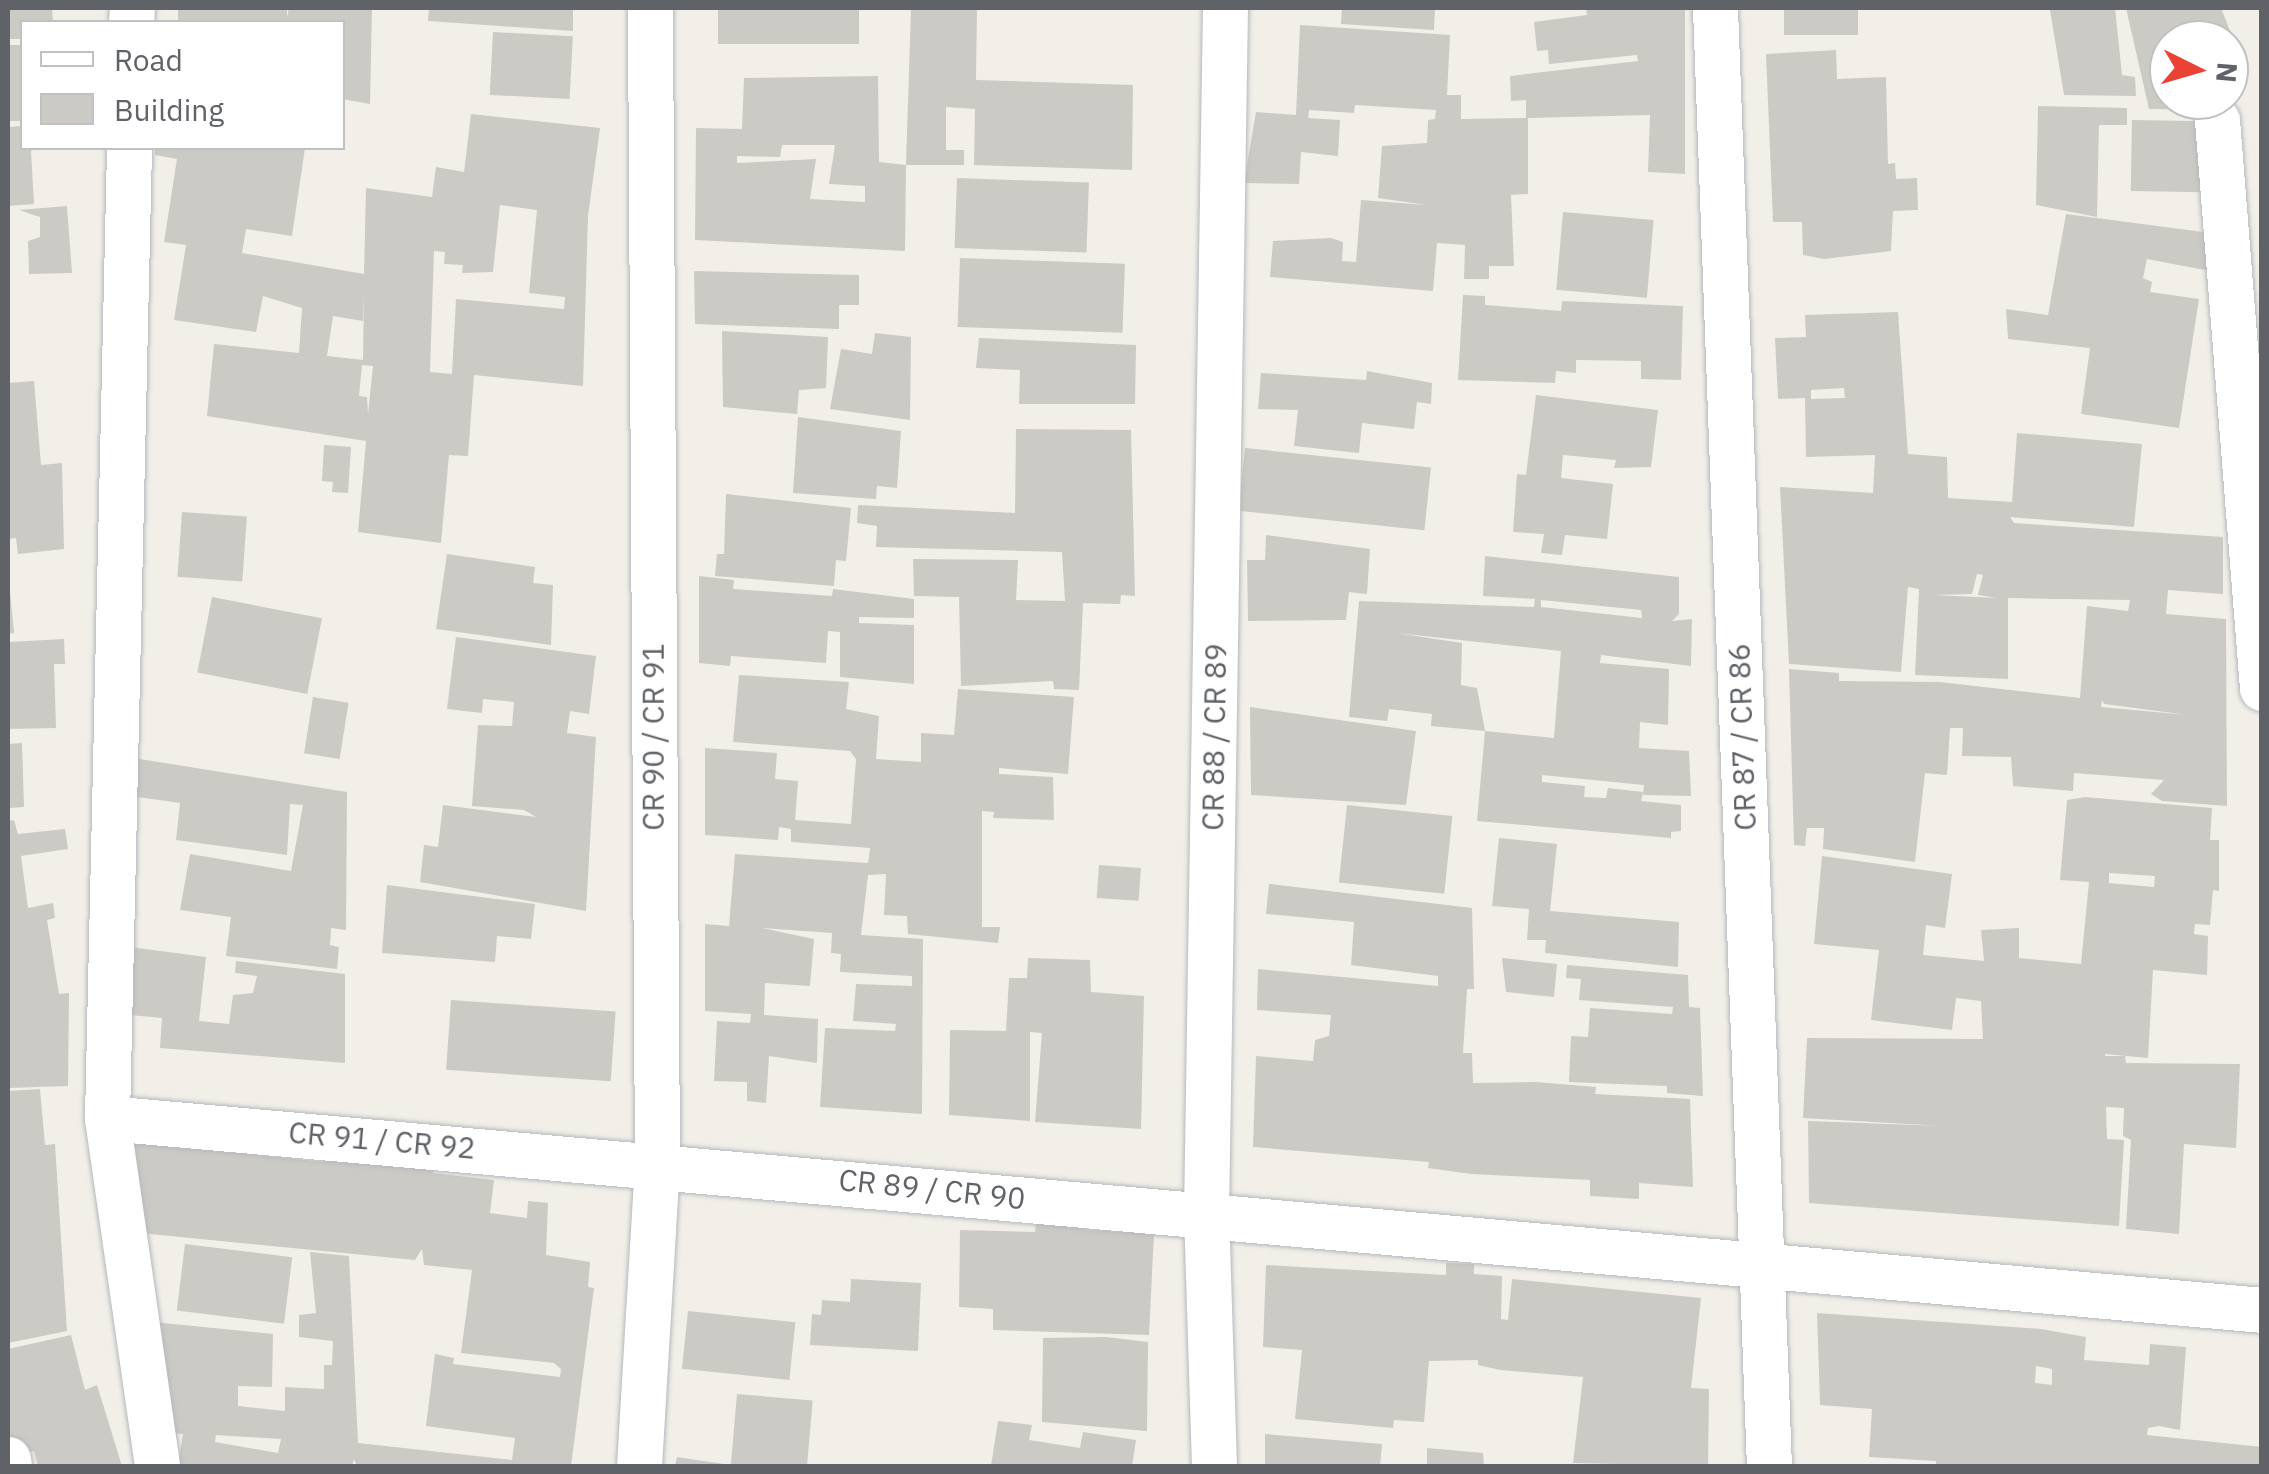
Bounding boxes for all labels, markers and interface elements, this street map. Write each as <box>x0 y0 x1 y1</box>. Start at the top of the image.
legend <box>20 20 345 150</box>
north arrow <box>2149 20 2249 120</box>
text: Road <box>114 40 183 79</box>
text: N <box>2208 61 2247 84</box>
text: Building <box>114 90 224 129</box>
street label: CR 90 / CR 91 <box>635 643 671 831</box>
street label: CR 88 / CR 89 <box>1194 643 1234 831</box>
street label: CR 87 / CR 86 <box>1721 643 1763 831</box>
street label: CR 91 / CR 92 <box>287 1114 477 1166</box>
street label: CR 89 / CR 90 <box>837 1161 1027 1217</box>

